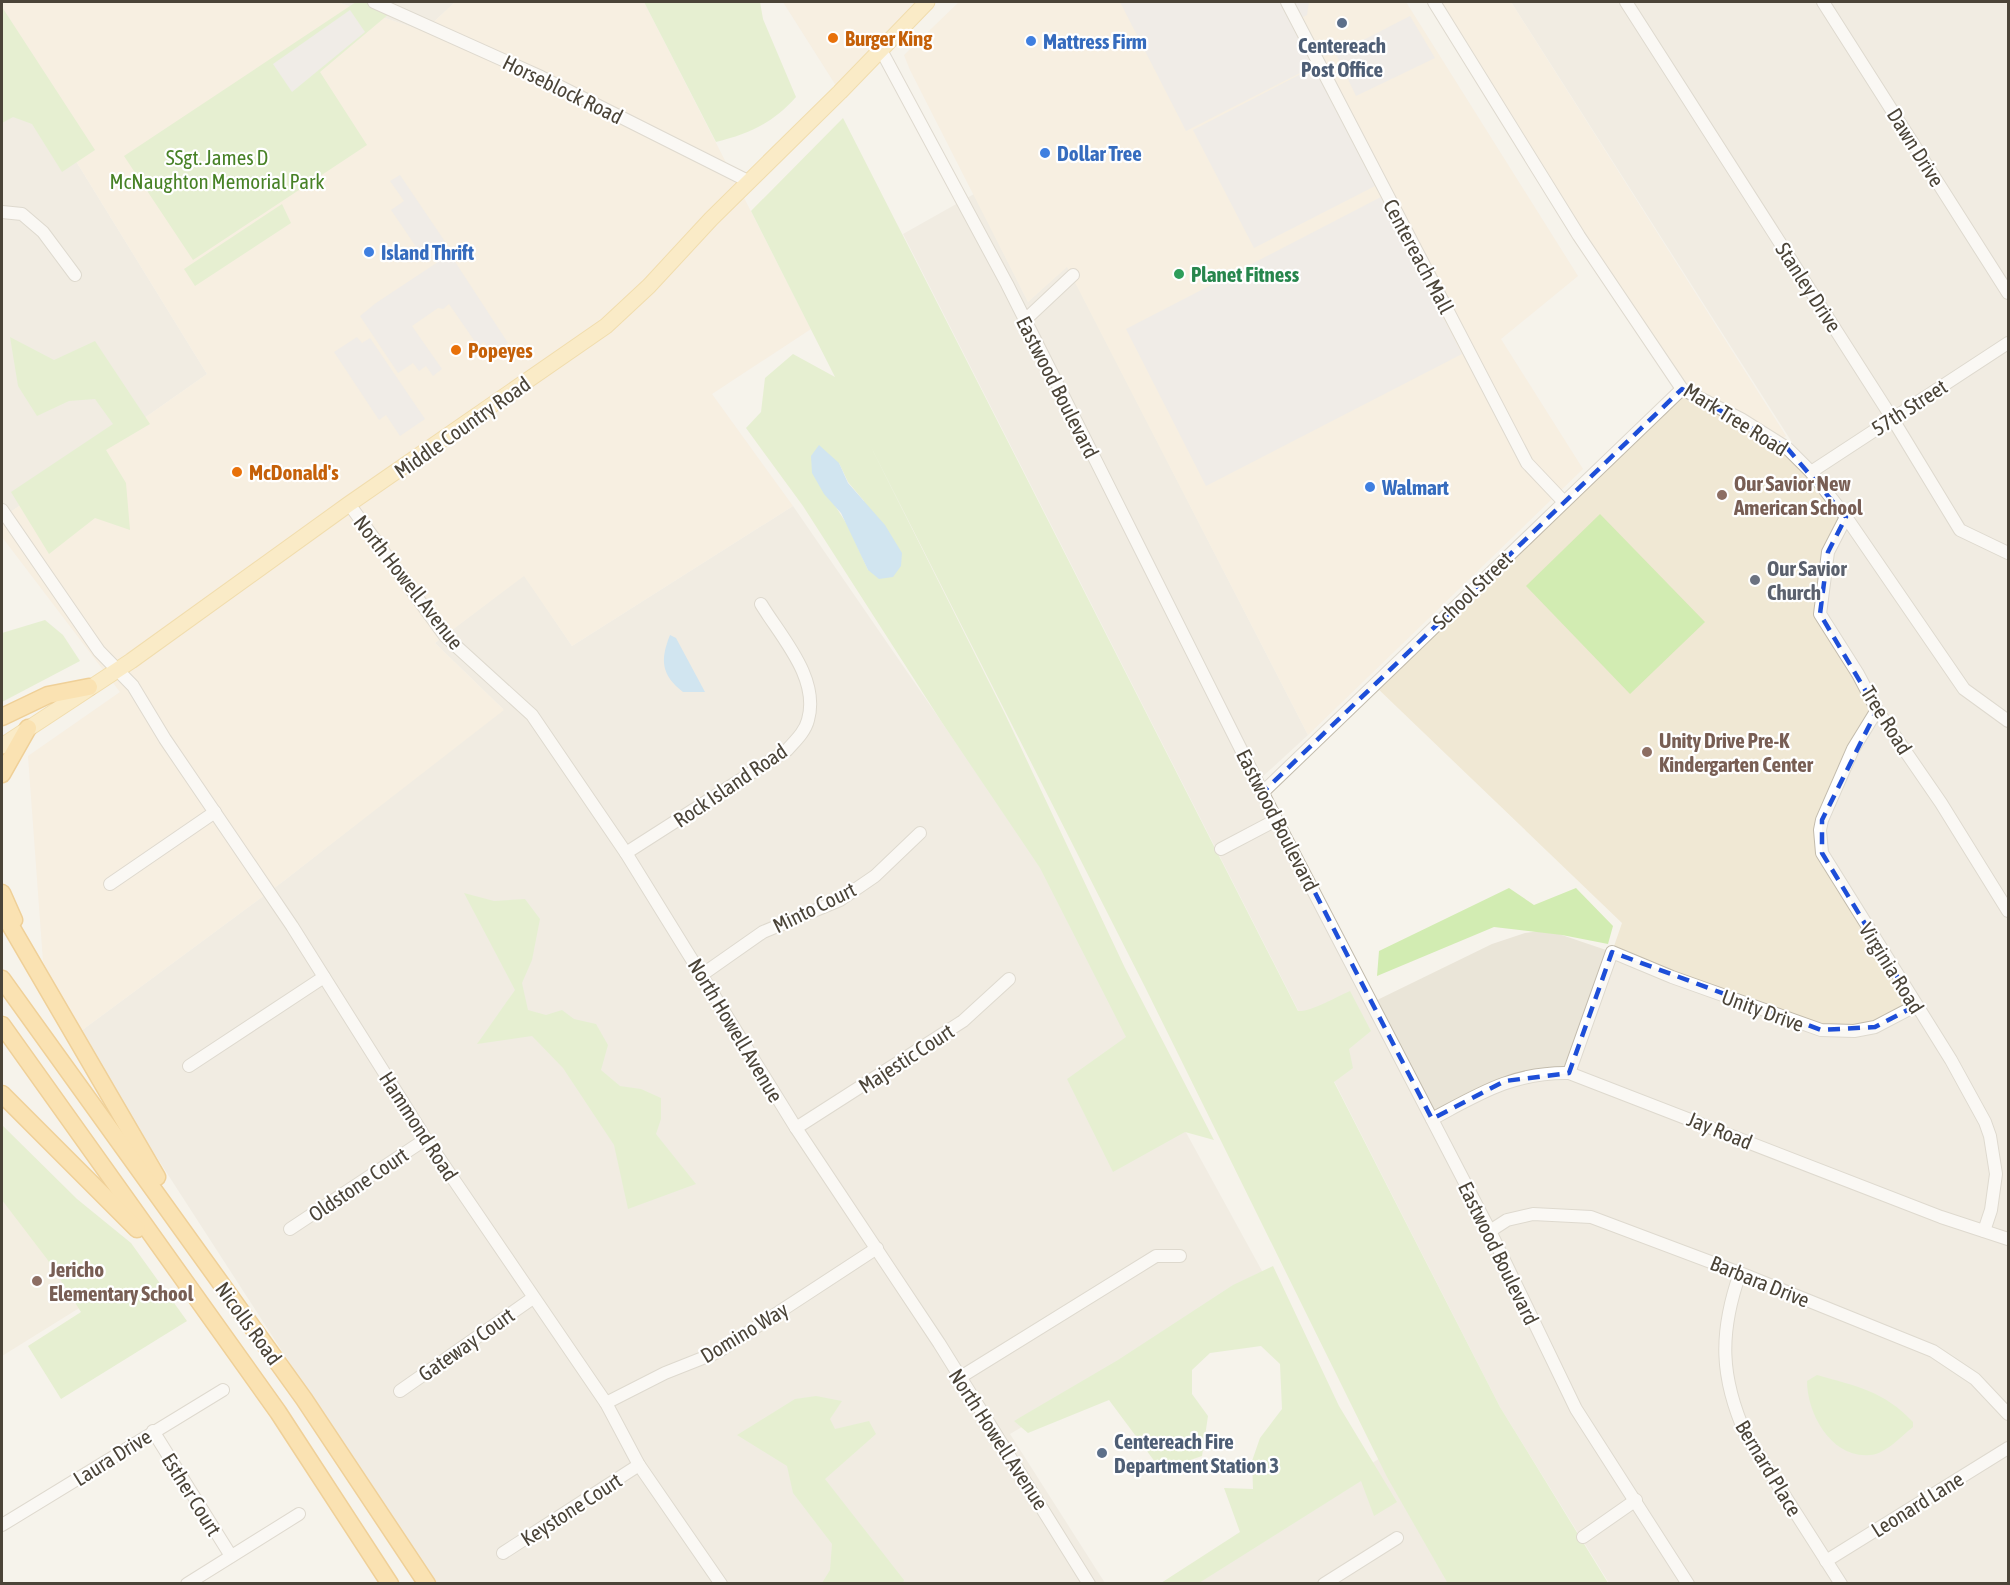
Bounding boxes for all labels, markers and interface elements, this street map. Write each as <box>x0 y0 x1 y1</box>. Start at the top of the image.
marker: Centereach Post Office <box>1335 16 1349 30</box>
place label: Burger King <box>845 26 933 50</box>
place label: Mattress Firm <box>1043 29 1147 53</box>
marker: Burger King <box>826 31 840 45</box>
place label: Centereach Post Office <box>1298 33 1386 81</box>
marker: Mattress Firm <box>1024 34 1038 48</box>
street label: Horseblock Road <box>499 50 627 128</box>
street label: Dawn Drive <box>1883 103 1949 191</box>
place label: Dollar Tree <box>1057 141 1142 165</box>
park label: SSgt. James D McNaughton Memorial Park <box>109 145 325 193</box>
marker: Dollar Tree <box>1038 146 1052 160</box>
street label: Centereach Mall <box>1379 195 1459 318</box>
street label: Stanley Drive <box>1771 238 1847 336</box>
place label: Island Thrift <box>381 240 474 264</box>
marker: Island Thrift <box>362 245 376 259</box>
place label: Planet Fitness <box>1191 262 1300 286</box>
marker: Planet Fitness <box>1172 267 1186 281</box>
street label: Eastwood Boulevard <box>1012 312 1104 462</box>
place label: Popeyes <box>468 338 533 362</box>
marker: Popeyes <box>449 343 463 357</box>
street label: Middle Country Road <box>390 371 534 483</box>
street label: 57th Street <box>1867 374 1951 440</box>
street label: Mark Tree Road <box>1680 377 1792 461</box>
place label: McDonald's <box>249 460 339 484</box>
marker: McDonald's <box>230 465 244 479</box>
place label: Our Savior New American School <box>1733 471 1863 519</box>
place label: Walmart <box>1381 475 1449 499</box>
marker: Walmart <box>1363 480 1377 494</box>
marker: Our Savior New American School <box>1715 488 1729 502</box>
street label: North Howell Avenue <box>349 510 469 654</box>
street label: School Street <box>1427 546 1517 634</box>
place label: Our Savior Church <box>1767 556 1847 604</box>
marker: Our Savior Church <box>1748 573 1762 587</box>
street label: Tree Road <box>1857 681 1917 759</box>
place label: Unity Drive Pre-K Kindergarten Center <box>1659 728 1814 776</box>
street label: Rock Island Road <box>669 738 791 832</box>
street label: Eastwood Boulevard <box>1232 745 1324 895</box>
marker: Unity Drive Pre-K Kindergarten Center <box>1640 745 1654 759</box>
street label: Minto Court <box>769 877 859 937</box>
street label: Virginia Road <box>1855 918 1929 1018</box>
street label: North Howell Avenue <box>684 954 788 1106</box>
street label: Unity Drive <box>1719 984 1807 1036</box>
street label: Majestic Court <box>854 1018 958 1098</box>
street label: Hammond Road <box>375 1067 463 1185</box>
street label: Jay Road <box>1684 1106 1756 1154</box>
street label: Oldstone Court <box>304 1142 412 1226</box>
street label: Eastwood Boulevard <box>1454 1178 1544 1328</box>
street label: Barbara Drive <box>1707 1250 1813 1312</box>
place label: Jericho Elementary School <box>48 1257 194 1305</box>
marker: Jericho Elementary School <box>30 1274 44 1288</box>
street label: Nicolls Road <box>211 1277 287 1369</box>
street label: Domino Way <box>696 1296 792 1367</box>
street label: Gateway Court <box>414 1302 518 1386</box>
street label: North Howell Avenue <box>944 1364 1054 1514</box>
street label: Bernard Place <box>1731 1416 1807 1520</box>
street label: Laura Drive <box>69 1424 155 1490</box>
place label: Centereach Fire Department Station 3 <box>1114 1429 1279 1477</box>
marker: Centereach Fire Department Station 3 <box>1095 1446 1109 1460</box>
street label: Esther Court <box>157 1448 227 1540</box>
street label: Leonard Lane <box>1867 1466 1967 1542</box>
street label: Keystone Court <box>516 1468 626 1550</box>

